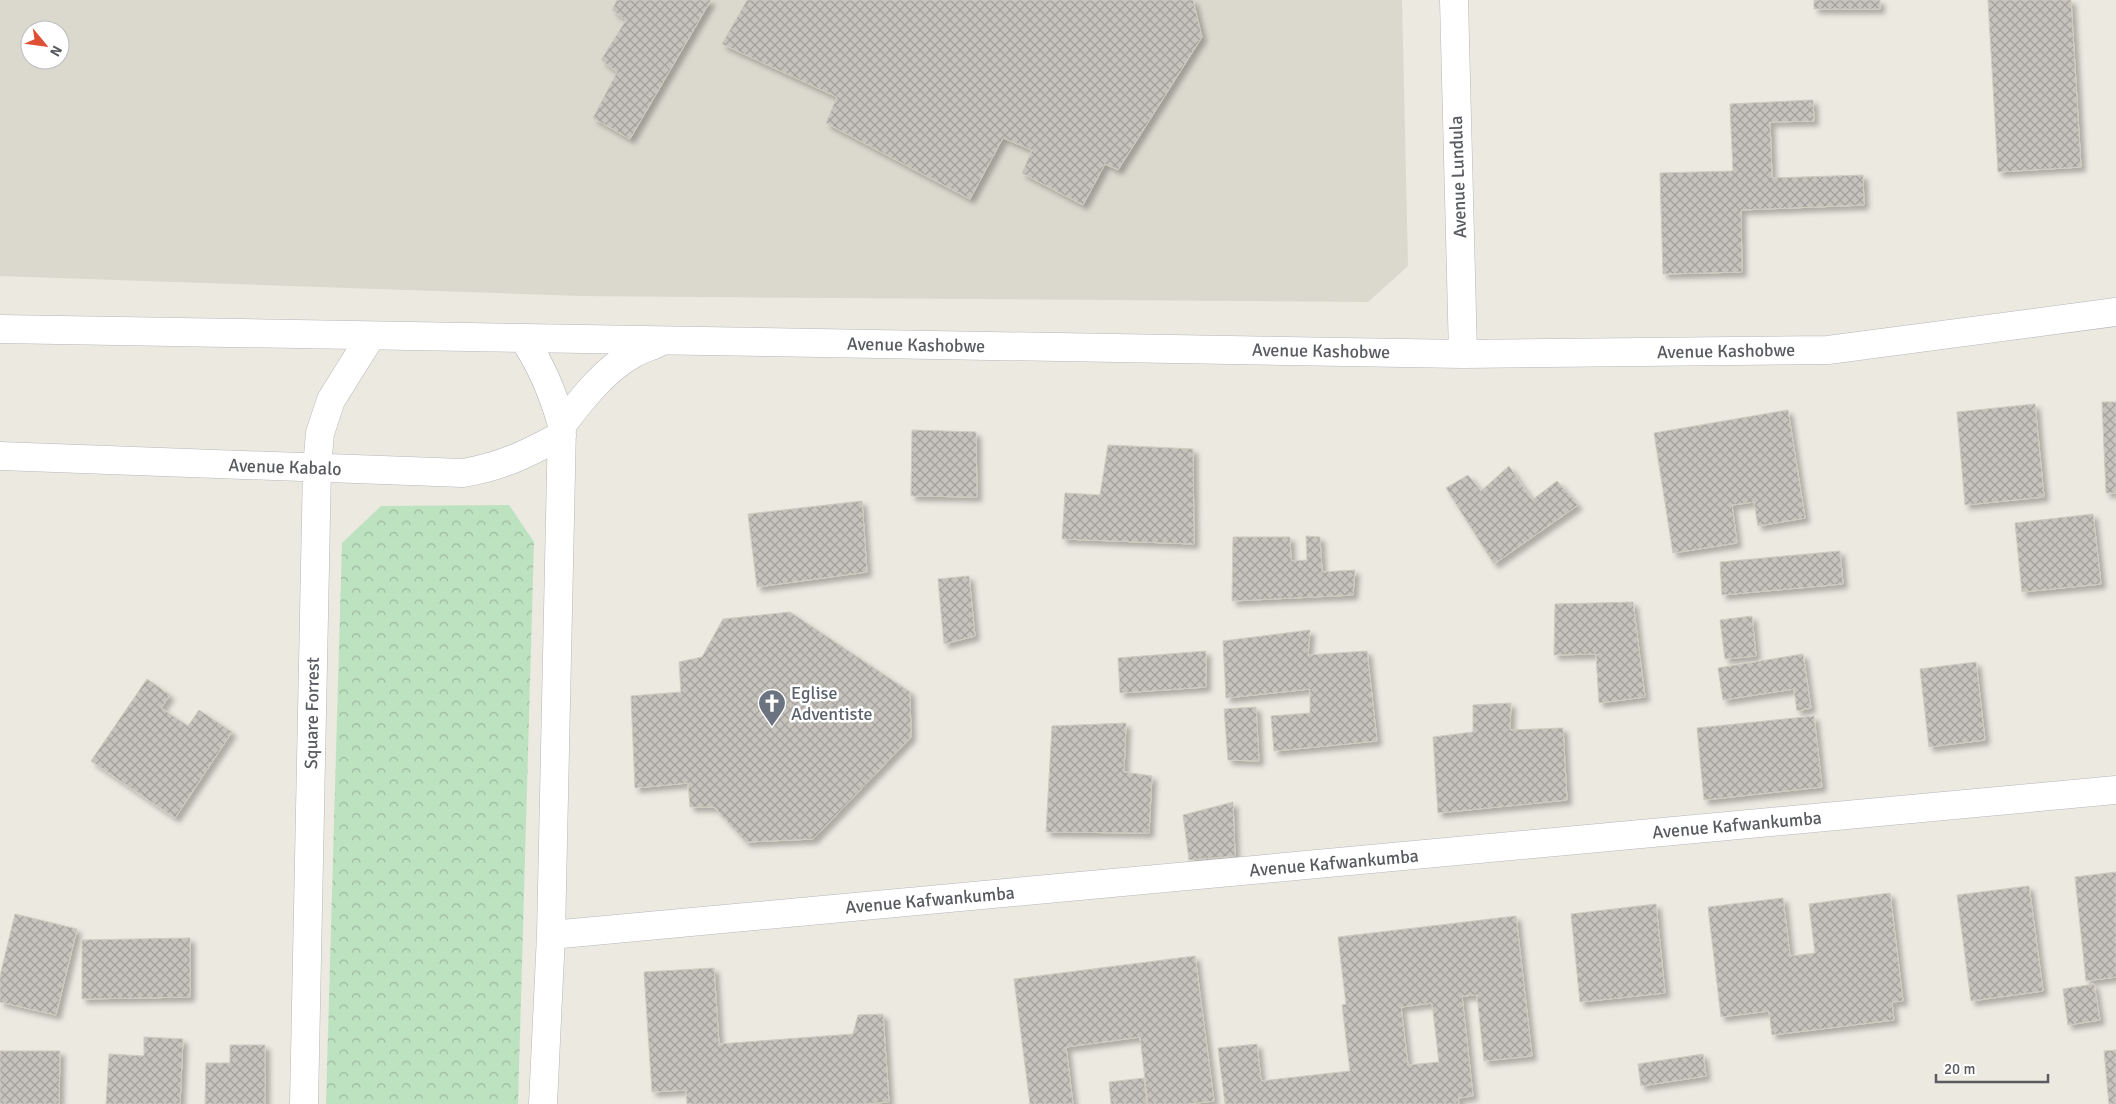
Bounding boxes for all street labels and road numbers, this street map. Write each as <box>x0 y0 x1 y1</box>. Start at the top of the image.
street label: Avenue Lundula <box>1445 115 1471 239</box>
street label: Avenue Kashobwe <box>847 333 985 357</box>
street label: Avenue Kashobwe <box>1252 339 1390 363</box>
street label: Avenue Kashobwe <box>1657 339 1795 363</box>
street label: Avenue Kabalo <box>228 454 342 480</box>
street label: Square Forrest <box>300 657 324 769</box>
street label: Avenue Kafwankumba <box>1651 807 1823 843</box>
street label: Avenue Kafwankumba <box>1248 845 1420 881</box>
street label: Avenue Kafwankumba <box>844 882 1016 918</box>

